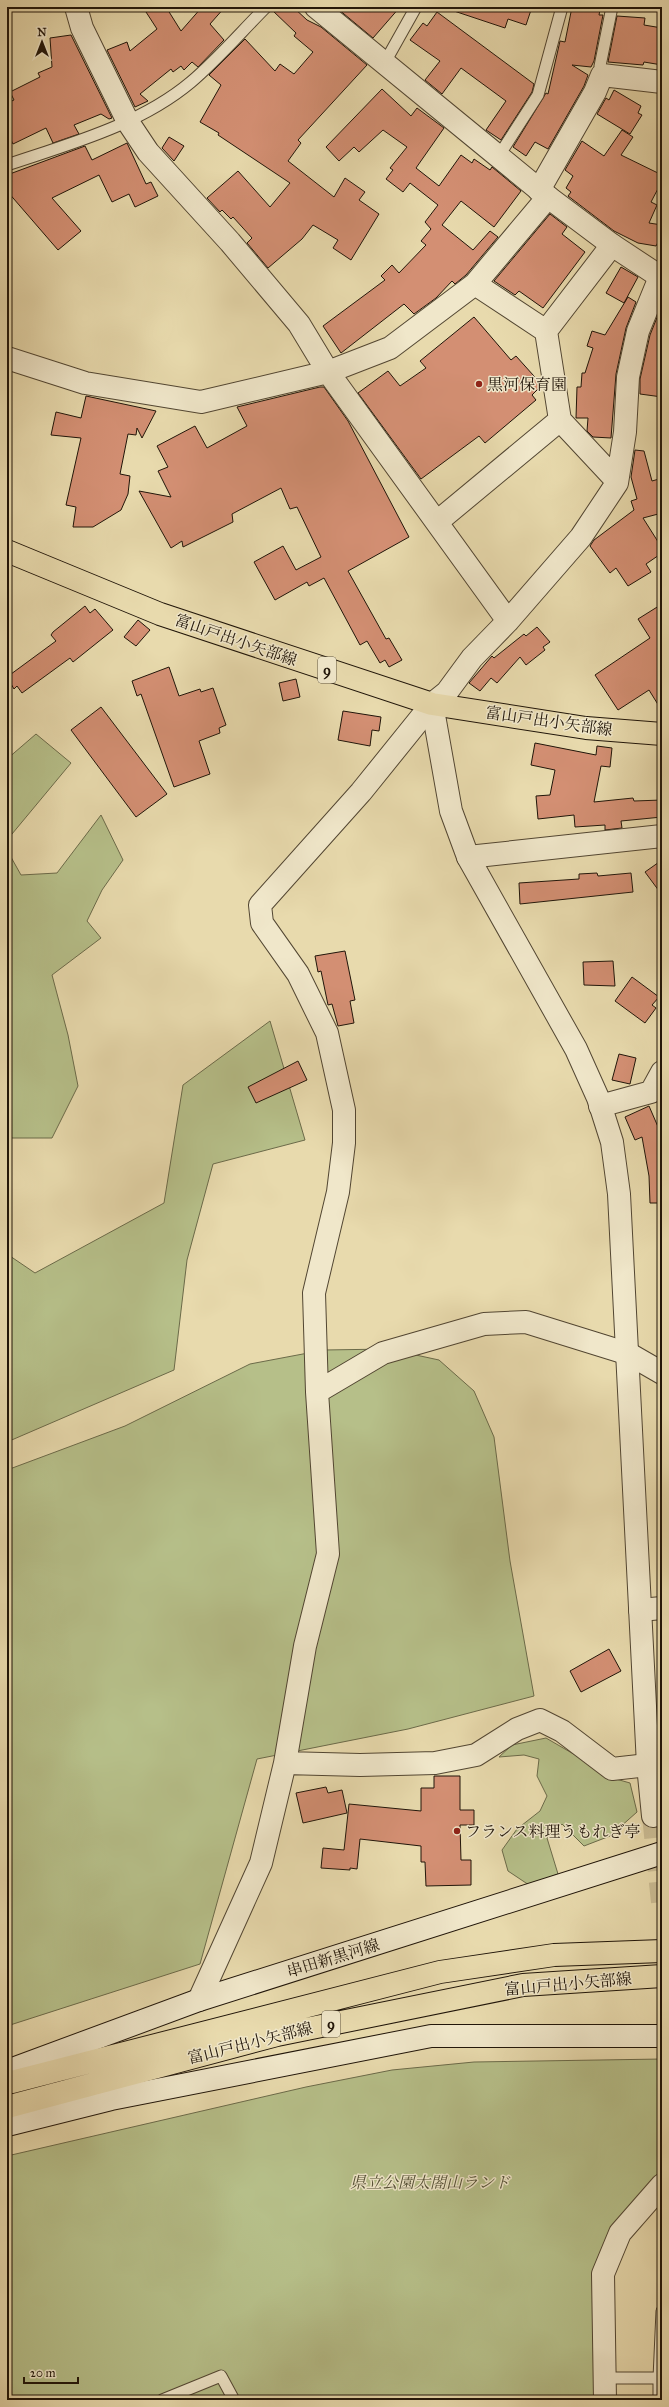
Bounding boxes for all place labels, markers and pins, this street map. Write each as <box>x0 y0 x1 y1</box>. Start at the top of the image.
place label: 黒河保育園 <box>487 375 567 394</box>
marker: 黒河保育園 <box>474 379 484 389</box>
place label: フランス料理うもれぎ亭 <box>465 1822 641 1841</box>
marker: フランス料理うもれぎ亭 <box>452 1826 462 1836</box>

